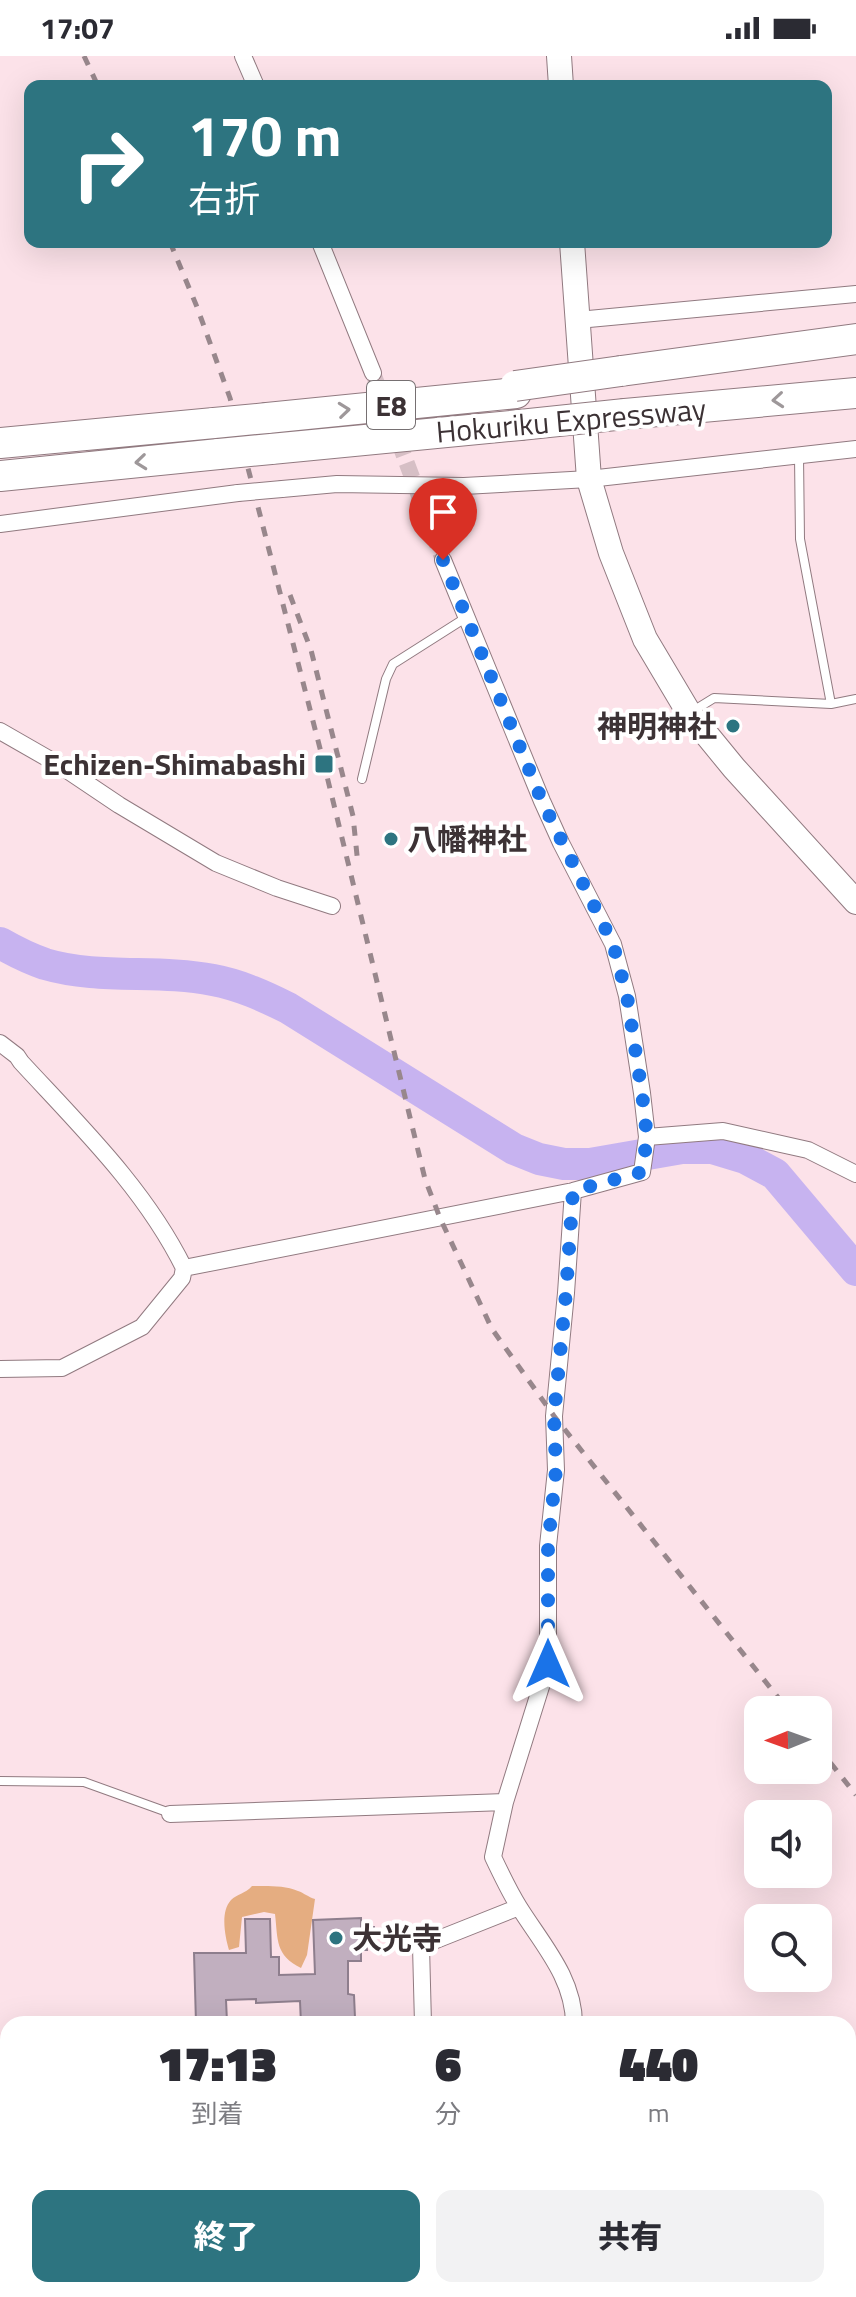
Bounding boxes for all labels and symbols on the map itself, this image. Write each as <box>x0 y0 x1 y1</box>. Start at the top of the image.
road number: E8 <box>367 381 415 429</box>
street label: Hokuriku Expressway <box>434 385 708 455</box>
one-way arrow <box>771 391 784 408</box>
one-way arrow <box>338 401 351 418</box>
one-way arrow <box>134 453 147 470</box>
pin <box>409 478 477 560</box>
place label: 神明神社 <box>597 703 717 749</box>
marker: 神明神社 <box>724 717 742 735</box>
place label: Echizen-Shimabashi <box>43 741 306 787</box>
marker: Echizen-Shimabashi <box>313 753 335 775</box>
place label: 八幡神社 <box>407 816 527 862</box>
marker: 八幡神社 <box>382 830 400 848</box>
position arrow <box>506 1622 590 1706</box>
north arrow <box>744 1696 832 1784</box>
place label: 大光寺 <box>352 1915 442 1961</box>
marker: 大光寺 <box>327 1929 345 1947</box>

